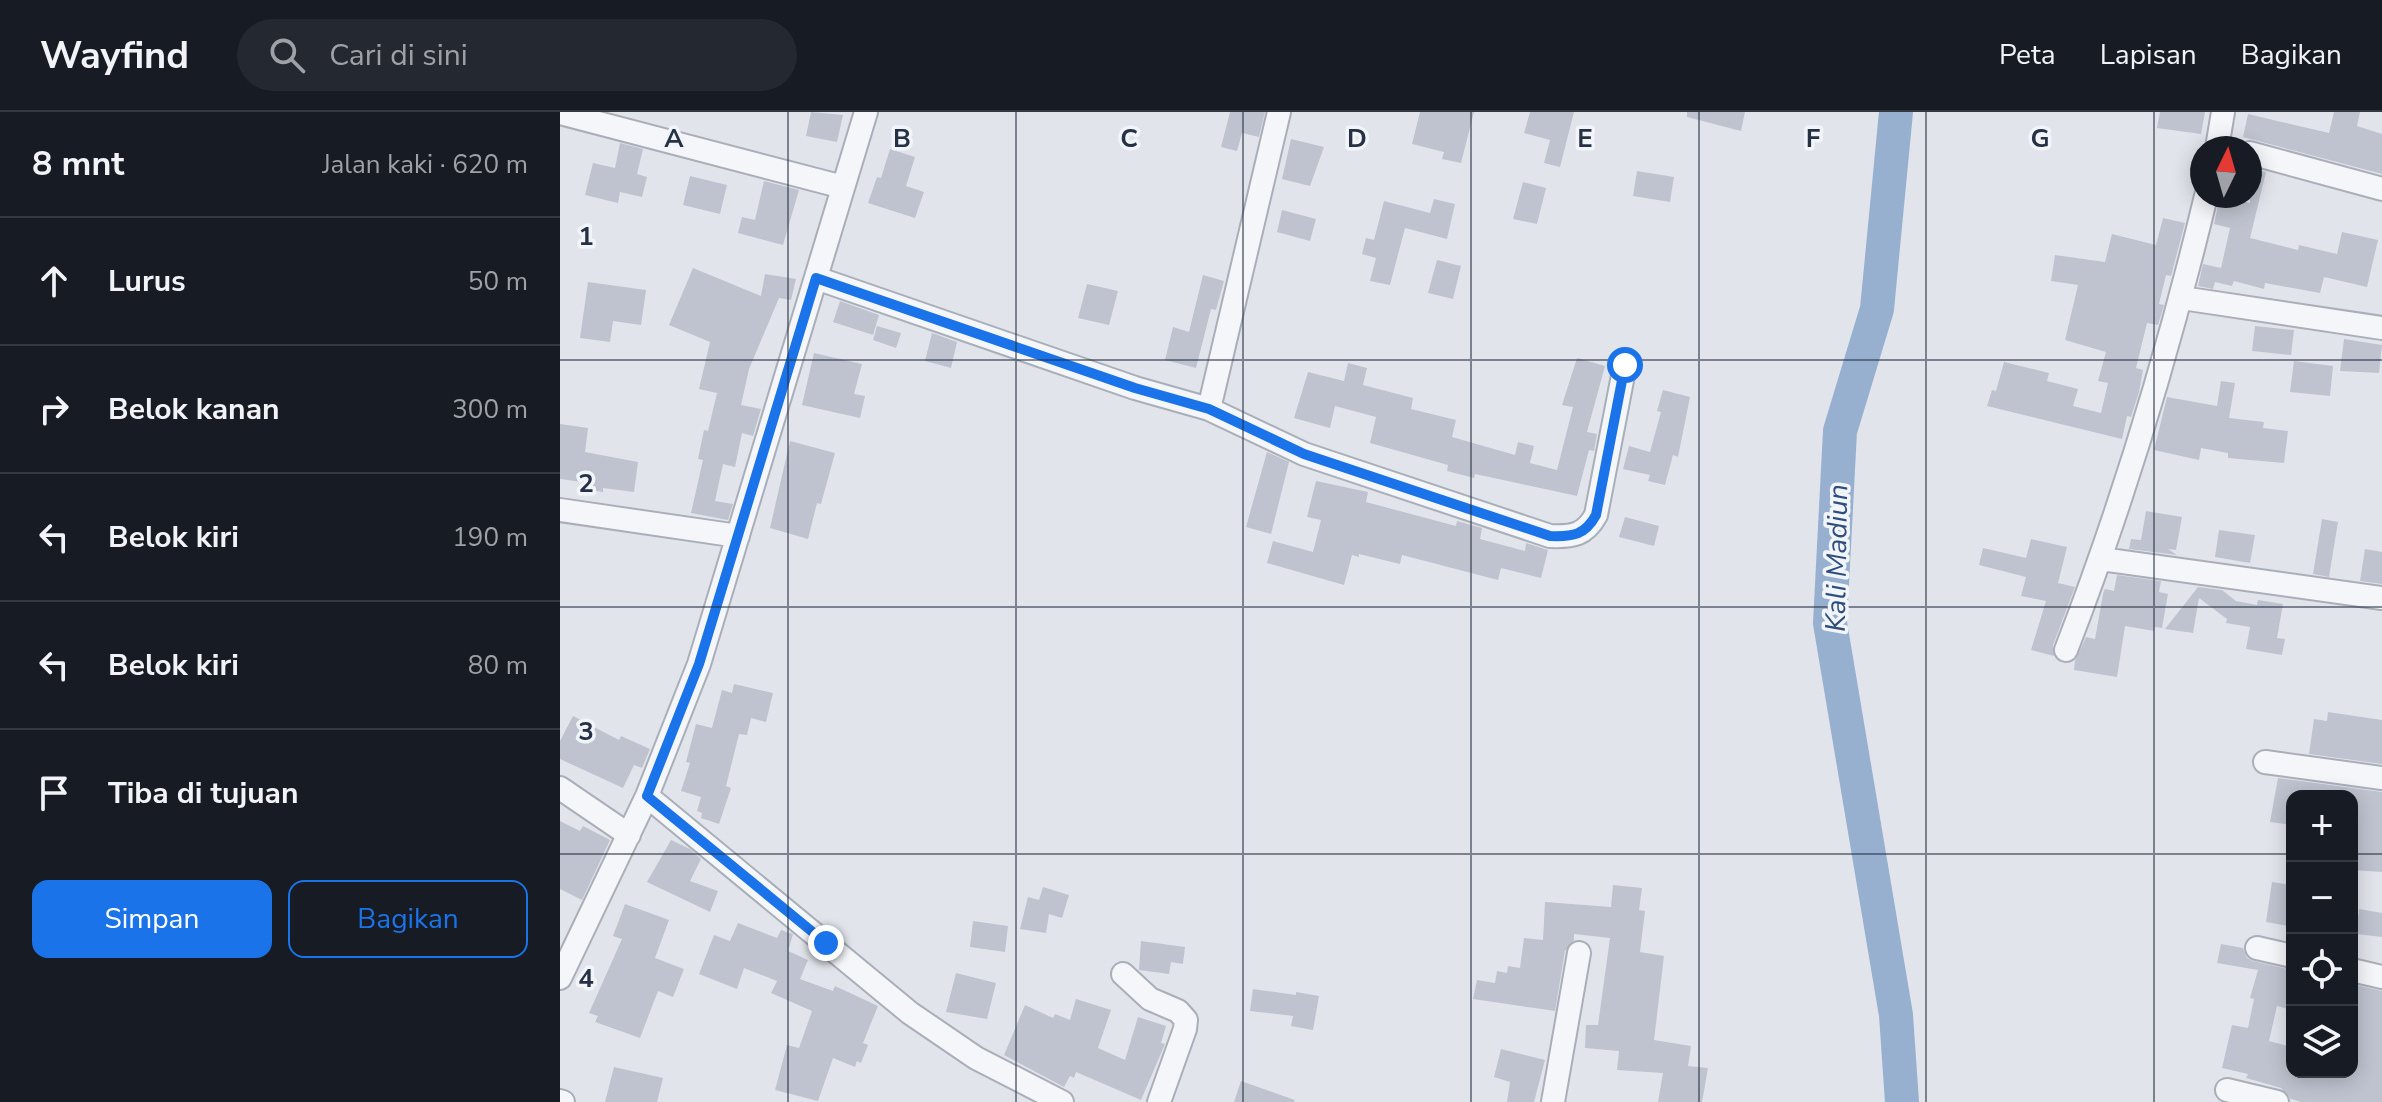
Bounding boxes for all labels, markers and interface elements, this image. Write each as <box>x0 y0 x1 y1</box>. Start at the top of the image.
search box <box>237 19 797 91</box>
text: Wayfind <box>40 30 189 81</box>
icon: search <box>265 33 309 77</box>
text: Cari di sini <box>329 35 468 76</box>
text: Peta <box>1999 36 2056 74</box>
text: Lapisan <box>2100 36 2197 74</box>
text: Bagikan <box>2241 36 2342 74</box>
text: A <box>664 121 684 156</box>
text: B <box>893 121 911 156</box>
text: C <box>1120 121 1138 156</box>
text: D <box>1347 121 1367 156</box>
text: E <box>1577 121 1593 156</box>
text: F <box>1806 121 1820 156</box>
text: G <box>2030 121 2050 156</box>
north arrow <box>2190 136 2262 208</box>
text: 8 mnt <box>32 141 124 187</box>
text: Jalan kaki · 620 m <box>322 147 528 182</box>
text: 1 <box>578 219 594 254</box>
icon: ahead <box>32 259 76 303</box>
text: Lurus <box>108 261 186 302</box>
text: 50 m <box>468 264 528 299</box>
route start <box>1607 347 1643 383</box>
icon: right <box>32 387 76 431</box>
text: Belok kanan <box>108 389 280 430</box>
text: 300 m <box>452 392 528 427</box>
text: 2 <box>578 466 594 501</box>
water label: Kali Madiun <box>1817 484 1857 632</box>
icon: left <box>32 515 76 559</box>
text: Belok kiri <box>108 517 239 558</box>
text: 190 m <box>452 520 528 555</box>
icon: left <box>32 643 76 687</box>
text: Belok kiri <box>108 645 239 686</box>
text: 80 m <box>468 648 528 683</box>
text: 3 <box>578 714 594 749</box>
icon: arrive <box>32 771 76 815</box>
text: Tiba di tujuan <box>108 773 299 814</box>
map controls <box>2286 790 2358 1078</box>
button: + <box>2286 790 2358 862</box>
button: − <box>2286 862 2358 934</box>
button: Simpan <box>32 880 272 958</box>
button: Bagikan <box>288 880 528 958</box>
route end <box>808 925 844 961</box>
button: locate <box>2286 934 2358 1006</box>
text: 4 <box>578 961 594 996</box>
button: layers <box>2286 1006 2358 1078</box>

